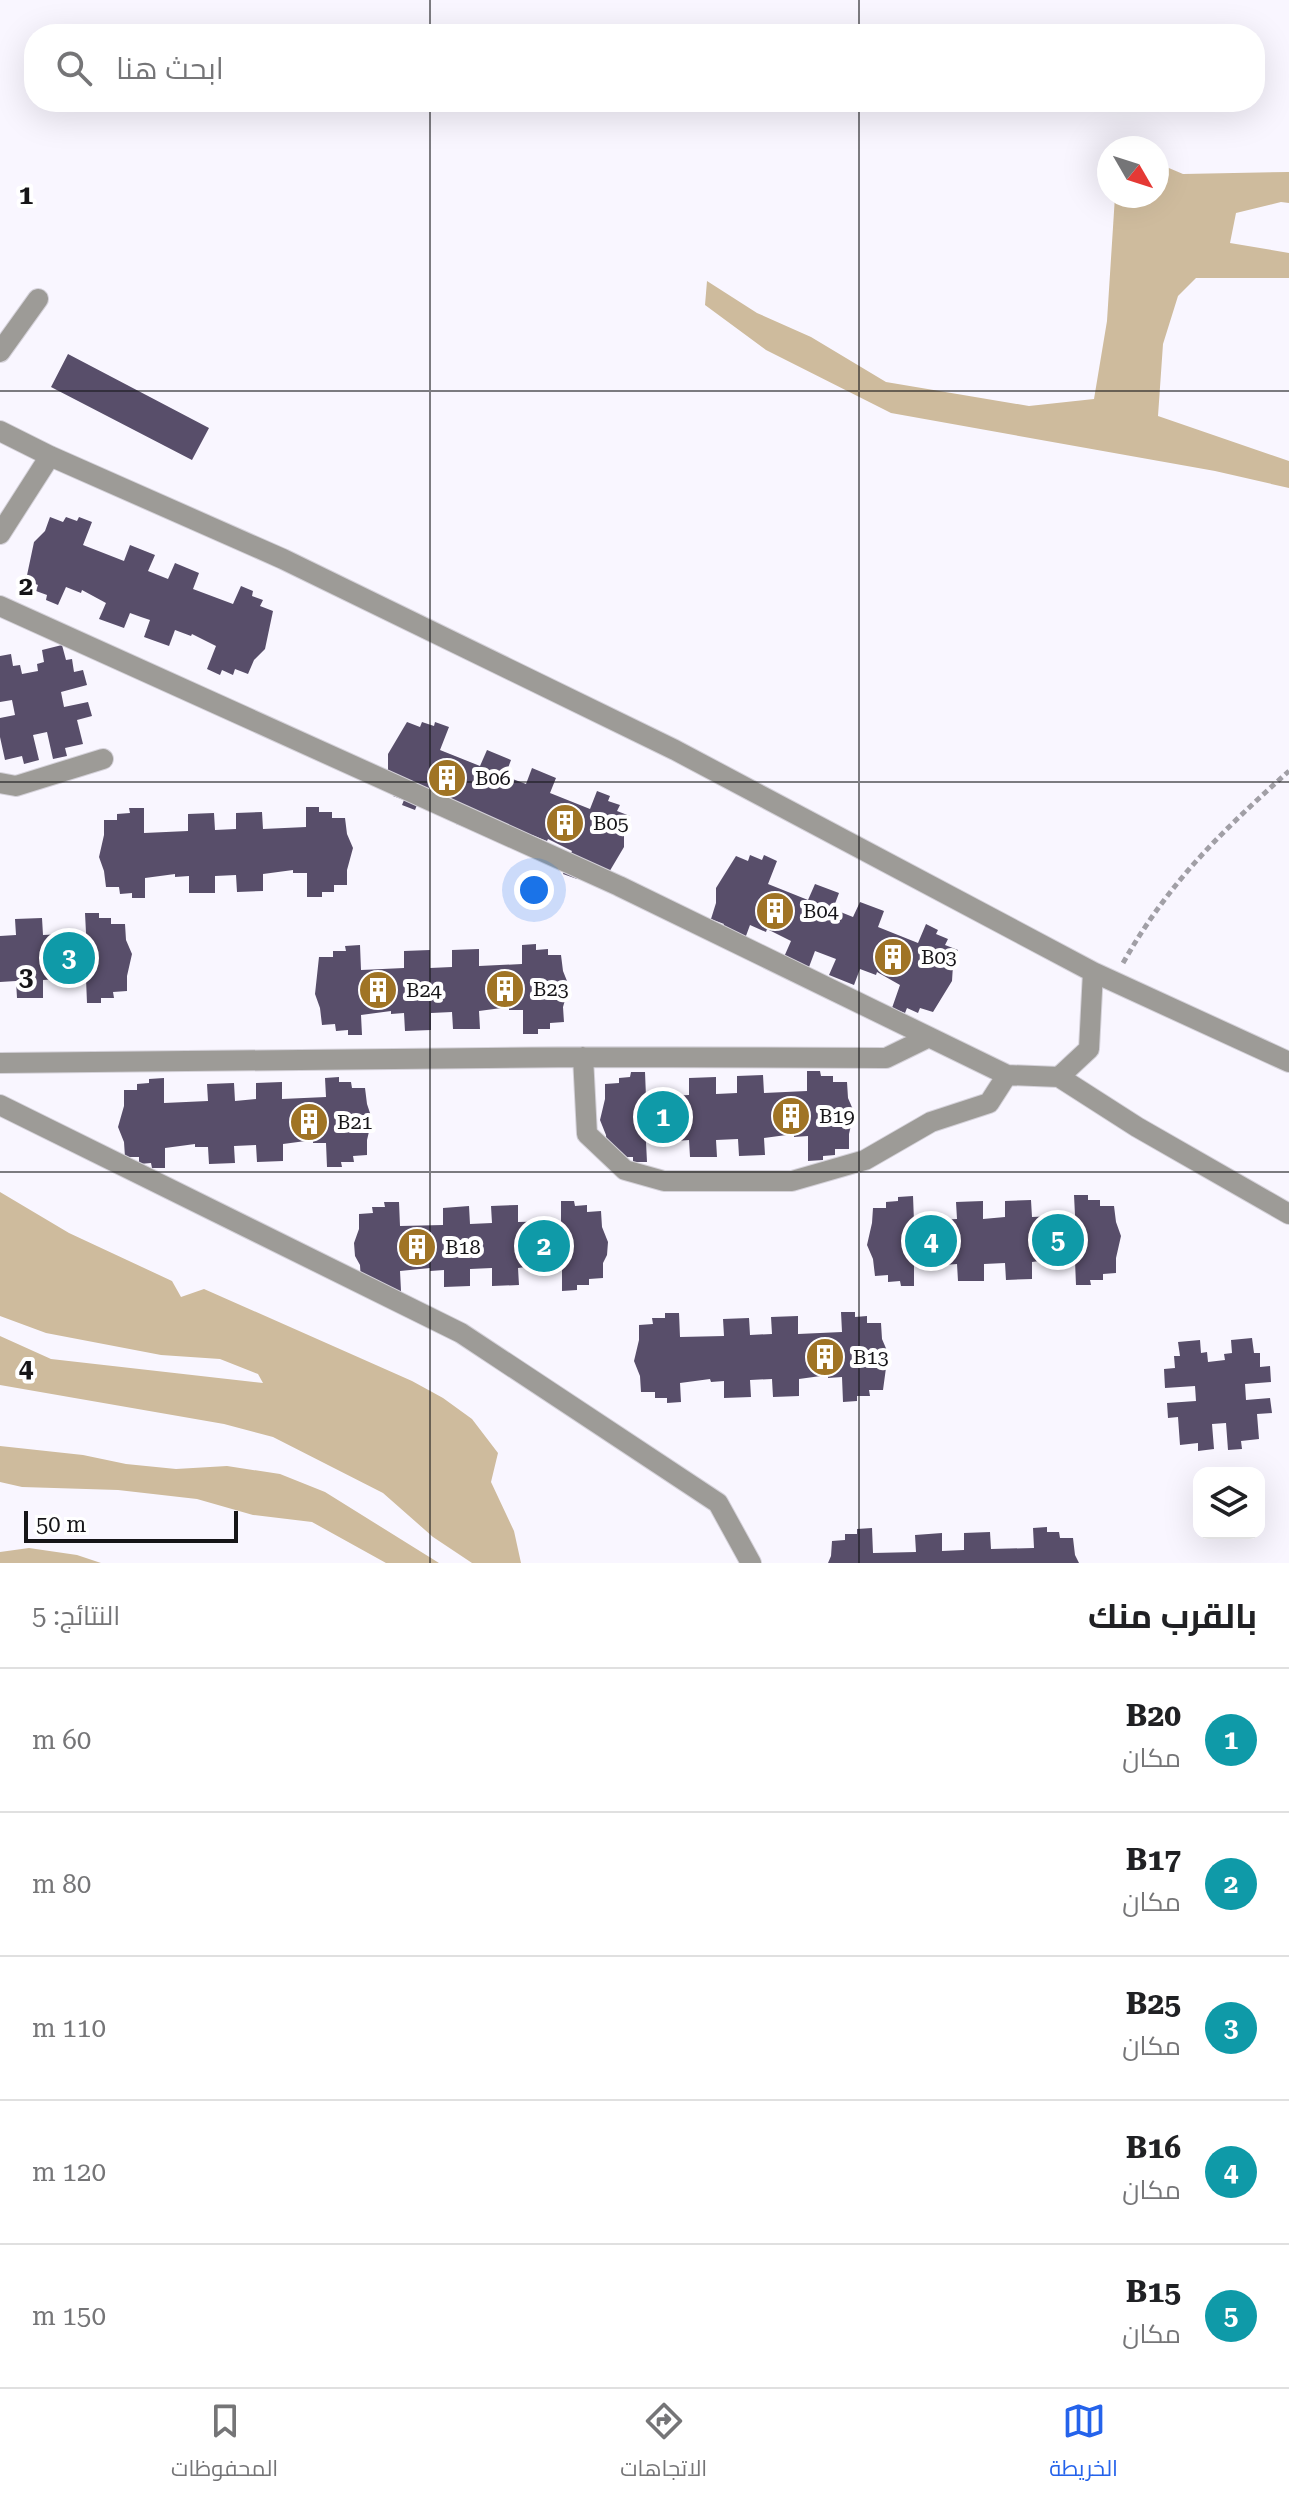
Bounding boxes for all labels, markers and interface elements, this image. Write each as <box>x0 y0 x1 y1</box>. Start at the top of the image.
search box <box>24 24 1265 112</box>
icon: search <box>52 46 96 90</box>
text: ابحث هنا <box>116 51 224 86</box>
north arrow <box>1097 136 1169 208</box>
text: 1 <box>19 180 33 210</box>
text: 2 <box>19 571 33 601</box>
building icon: B06 <box>426 757 468 799</box>
place label: B06 <box>475 766 511 790</box>
building icon: B05 <box>544 802 586 844</box>
place label: B05 <box>593 811 629 835</box>
your location <box>514 870 554 910</box>
building icon: B04 <box>754 890 796 932</box>
place label: B04 <box>803 899 840 923</box>
pin: 3 <box>43 928 95 988</box>
building icon: B03 <box>872 936 914 978</box>
place label: B03 <box>921 945 957 969</box>
text: 3 <box>19 962 33 992</box>
building icon: B23 <box>484 968 526 1010</box>
building icon: B24 <box>357 969 399 1011</box>
place label: B23 <box>533 977 569 1001</box>
place label: B24 <box>406 978 443 1002</box>
pin: 1 <box>637 1087 689 1147</box>
building icon: B19 <box>770 1095 812 1137</box>
building icon: B21 <box>288 1101 330 1143</box>
place label: B19 <box>819 1104 855 1128</box>
place label: B21 <box>337 1110 373 1134</box>
pin: 5 <box>1032 1210 1084 1270</box>
pin: 4 <box>905 1211 957 1271</box>
pin: 2 <box>518 1216 570 1276</box>
building icon: B18 <box>396 1226 438 1268</box>
place label: B18 <box>445 1235 481 1259</box>
building icon: B13 <box>804 1336 846 1378</box>
place label: B13 <box>853 1345 889 1369</box>
text: 4 <box>19 1353 34 1383</box>
map controls <box>1193 1467 1265 1539</box>
button: layers <box>1193 1467 1265 1539</box>
scale bar <box>24 1507 238 1543</box>
text: 50 m <box>36 1512 86 1537</box>
text: بالقرب منك <box>1088 1596 1257 1636</box>
text: النتائج: 5 <box>32 1601 120 1631</box>
text: B20 <box>1126 1698 1181 1733</box>
text: 60 m <box>32 1725 91 1755</box>
text: 1 <box>1224 1725 1238 1755</box>
text: مكان <box>1122 1743 1181 1773</box>
text: B17 <box>1126 1842 1181 1877</box>
text: 80 m <box>32 1869 91 1899</box>
text: 2 <box>1224 1869 1238 1899</box>
text: مكان <box>1122 1887 1181 1917</box>
text: B25 <box>1126 1986 1181 2021</box>
text: 110 m <box>32 2013 106 2043</box>
text: 3 <box>1224 2013 1238 2043</box>
text: مكان <box>1122 2031 1181 2061</box>
text: B16 <box>1126 2130 1181 2165</box>
text: 120 m <box>32 2157 106 2187</box>
text: 4 <box>1224 2157 1238 2187</box>
text: مكان <box>1122 2175 1181 2205</box>
text: B15 <box>1126 2274 1181 2309</box>
text: 150 m <box>32 2301 106 2331</box>
text: 5 <box>1224 2301 1238 2331</box>
text: مكان <box>1122 2319 1181 2349</box>
tab: المحفوظات <box>171 2399 278 2489</box>
tab: الاتجاهات <box>620 2399 707 2489</box>
tab: الخريطة <box>1049 2399 1118 2489</box>

